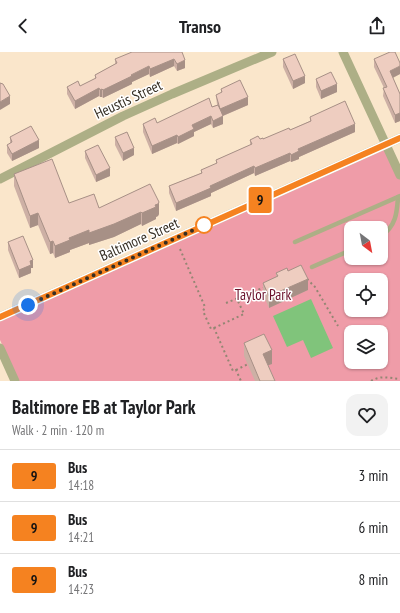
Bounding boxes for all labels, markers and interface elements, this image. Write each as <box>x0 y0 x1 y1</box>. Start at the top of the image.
icon: back <box>12 15 34 37</box>
text: Transo <box>179 15 221 38</box>
icon: share <box>366 15 388 37</box>
street label: Heustis Street <box>91 75 165 123</box>
line badge: 9 <box>247 187 273 213</box>
text: 9 <box>257 191 263 209</box>
street label: Baltimore Street <box>96 213 182 265</box>
unlabelled marker <box>195 216 213 234</box>
north arrow <box>344 221 388 265</box>
map controls <box>344 221 388 369</box>
button: locate <box>344 273 388 317</box>
park label: Taylor Park <box>235 285 291 304</box>
your location <box>18 295 38 315</box>
button: layers <box>344 325 388 369</box>
button: heart <box>346 394 388 436</box>
text: Baltimore EB at Taylor Park <box>12 395 196 419</box>
text: Walk · 2 min · 120 m <box>12 422 104 439</box>
text: Bus <box>68 458 87 477</box>
text: 3 min <box>358 466 388 485</box>
text: 9 <box>31 467 37 485</box>
text: 14:18 <box>68 477 94 494</box>
text: Bus <box>68 510 87 529</box>
text: 6 min <box>358 518 388 537</box>
text: 9 <box>31 519 37 537</box>
text: 14:21 <box>68 529 94 546</box>
text: Bus <box>68 562 87 581</box>
text: 8 min <box>358 570 388 589</box>
text: 9 <box>31 571 37 589</box>
text: 14:23 <box>68 581 94 598</box>

